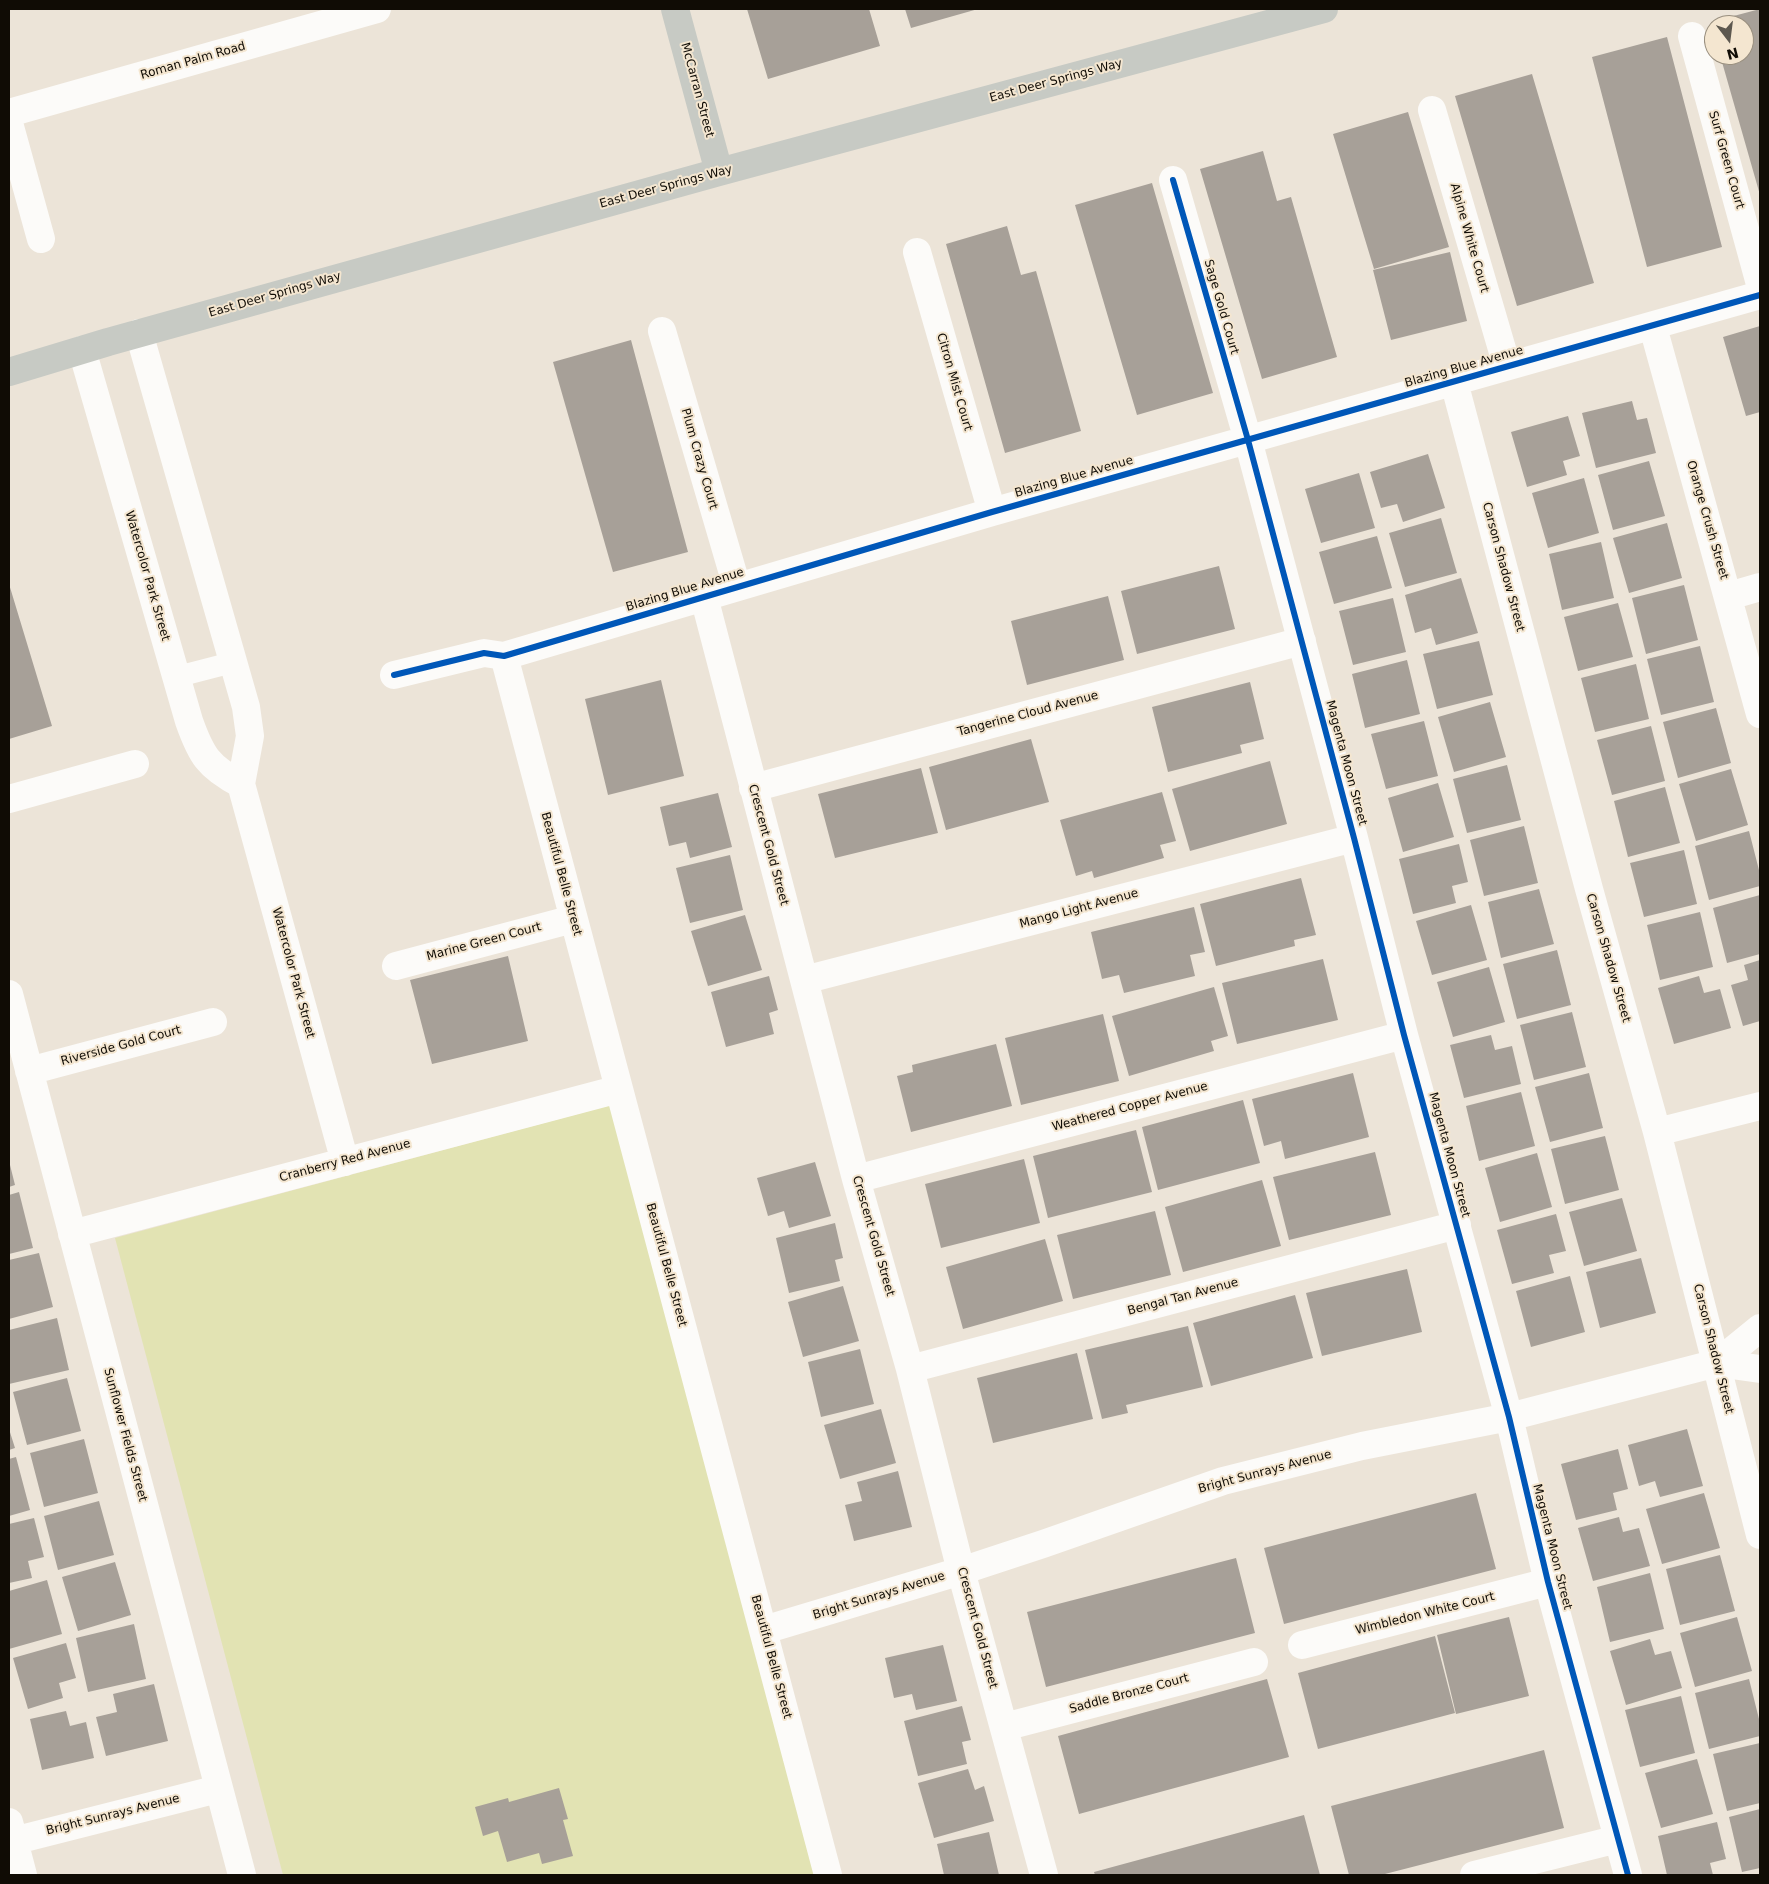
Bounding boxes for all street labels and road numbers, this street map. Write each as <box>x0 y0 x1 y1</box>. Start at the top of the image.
street label: Roman Palm Road <box>139 39 247 83</box>
street label: McCarran Street <box>677 41 717 139</box>
street label: East Deer Springs Way <box>988 56 1124 106</box>
street label: Surf Green Court <box>1705 109 1747 211</box>
street label: East Deer Springs Way <box>598 162 734 212</box>
street label: Alpine White Court <box>1447 182 1491 294</box>
street label: Sage Gold Court <box>1201 258 1241 356</box>
street label: East Deer Springs Way <box>207 269 343 321</box>
street label: Citron Mist Court <box>933 331 975 433</box>
street label: Blazing Blue Avenue <box>1403 343 1525 391</box>
street label: Plum Crazy Court <box>678 407 720 511</box>
street label: Blazing Blue Avenue <box>1013 453 1135 501</box>
street label: Orange Crush Street <box>1683 459 1731 581</box>
street label: Carson Shadow Street <box>1479 501 1527 633</box>
street label: Watercolor Park Street <box>122 509 172 643</box>
street label: Blazing Blue Avenue <box>624 565 746 615</box>
street label: Tangerine Cloud Avenue <box>956 688 1100 740</box>
street label: Magenta Moon Street <box>1322 699 1370 827</box>
street label: Crescent Gold Street <box>745 783 791 907</box>
street label: Beautiful Belle Street <box>538 811 584 937</box>
street label: Mango Light Avenue <box>1018 886 1140 932</box>
street label: Carson Shadow Street <box>1583 892 1633 1024</box>
street label: Watercolor Park Street <box>269 906 317 1040</box>
street label: Marine Green Court <box>425 920 543 964</box>
street label: Riverside Gold Court <box>59 1023 183 1069</box>
street label: Weathered Copper Avenue <box>1051 1079 1209 1135</box>
street label: Magenta Moon Street <box>1425 1091 1473 1219</box>
street label: Cranberry Red Avenue <box>278 1137 412 1185</box>
street label: Crescent Gold Street <box>849 1174 897 1298</box>
street label: Beautiful Belle Street <box>643 1202 689 1328</box>
street label: Bengal Tan Avenue <box>1126 1275 1240 1319</box>
street label: Carson Shadow Street <box>1690 1283 1736 1415</box>
street label: Sunflower Fields Street <box>100 1367 150 1503</box>
street label: Bright Sunrays Avenue <box>1197 1447 1333 1497</box>
street label: Magenta Moon Street <box>1529 1483 1575 1611</box>
street label: Crescent Gold Street <box>954 1566 1000 1690</box>
street label: Bright Sunrays Avenue <box>811 1569 947 1623</box>
street label: Wimbledon White Court <box>1354 1590 1496 1638</box>
street label: Beautiful Belle Street <box>748 1594 794 1720</box>
street label: Saddle Bronze Court <box>1068 1671 1190 1717</box>
street label: Bright Sunrays Avenue <box>45 1791 181 1839</box>

